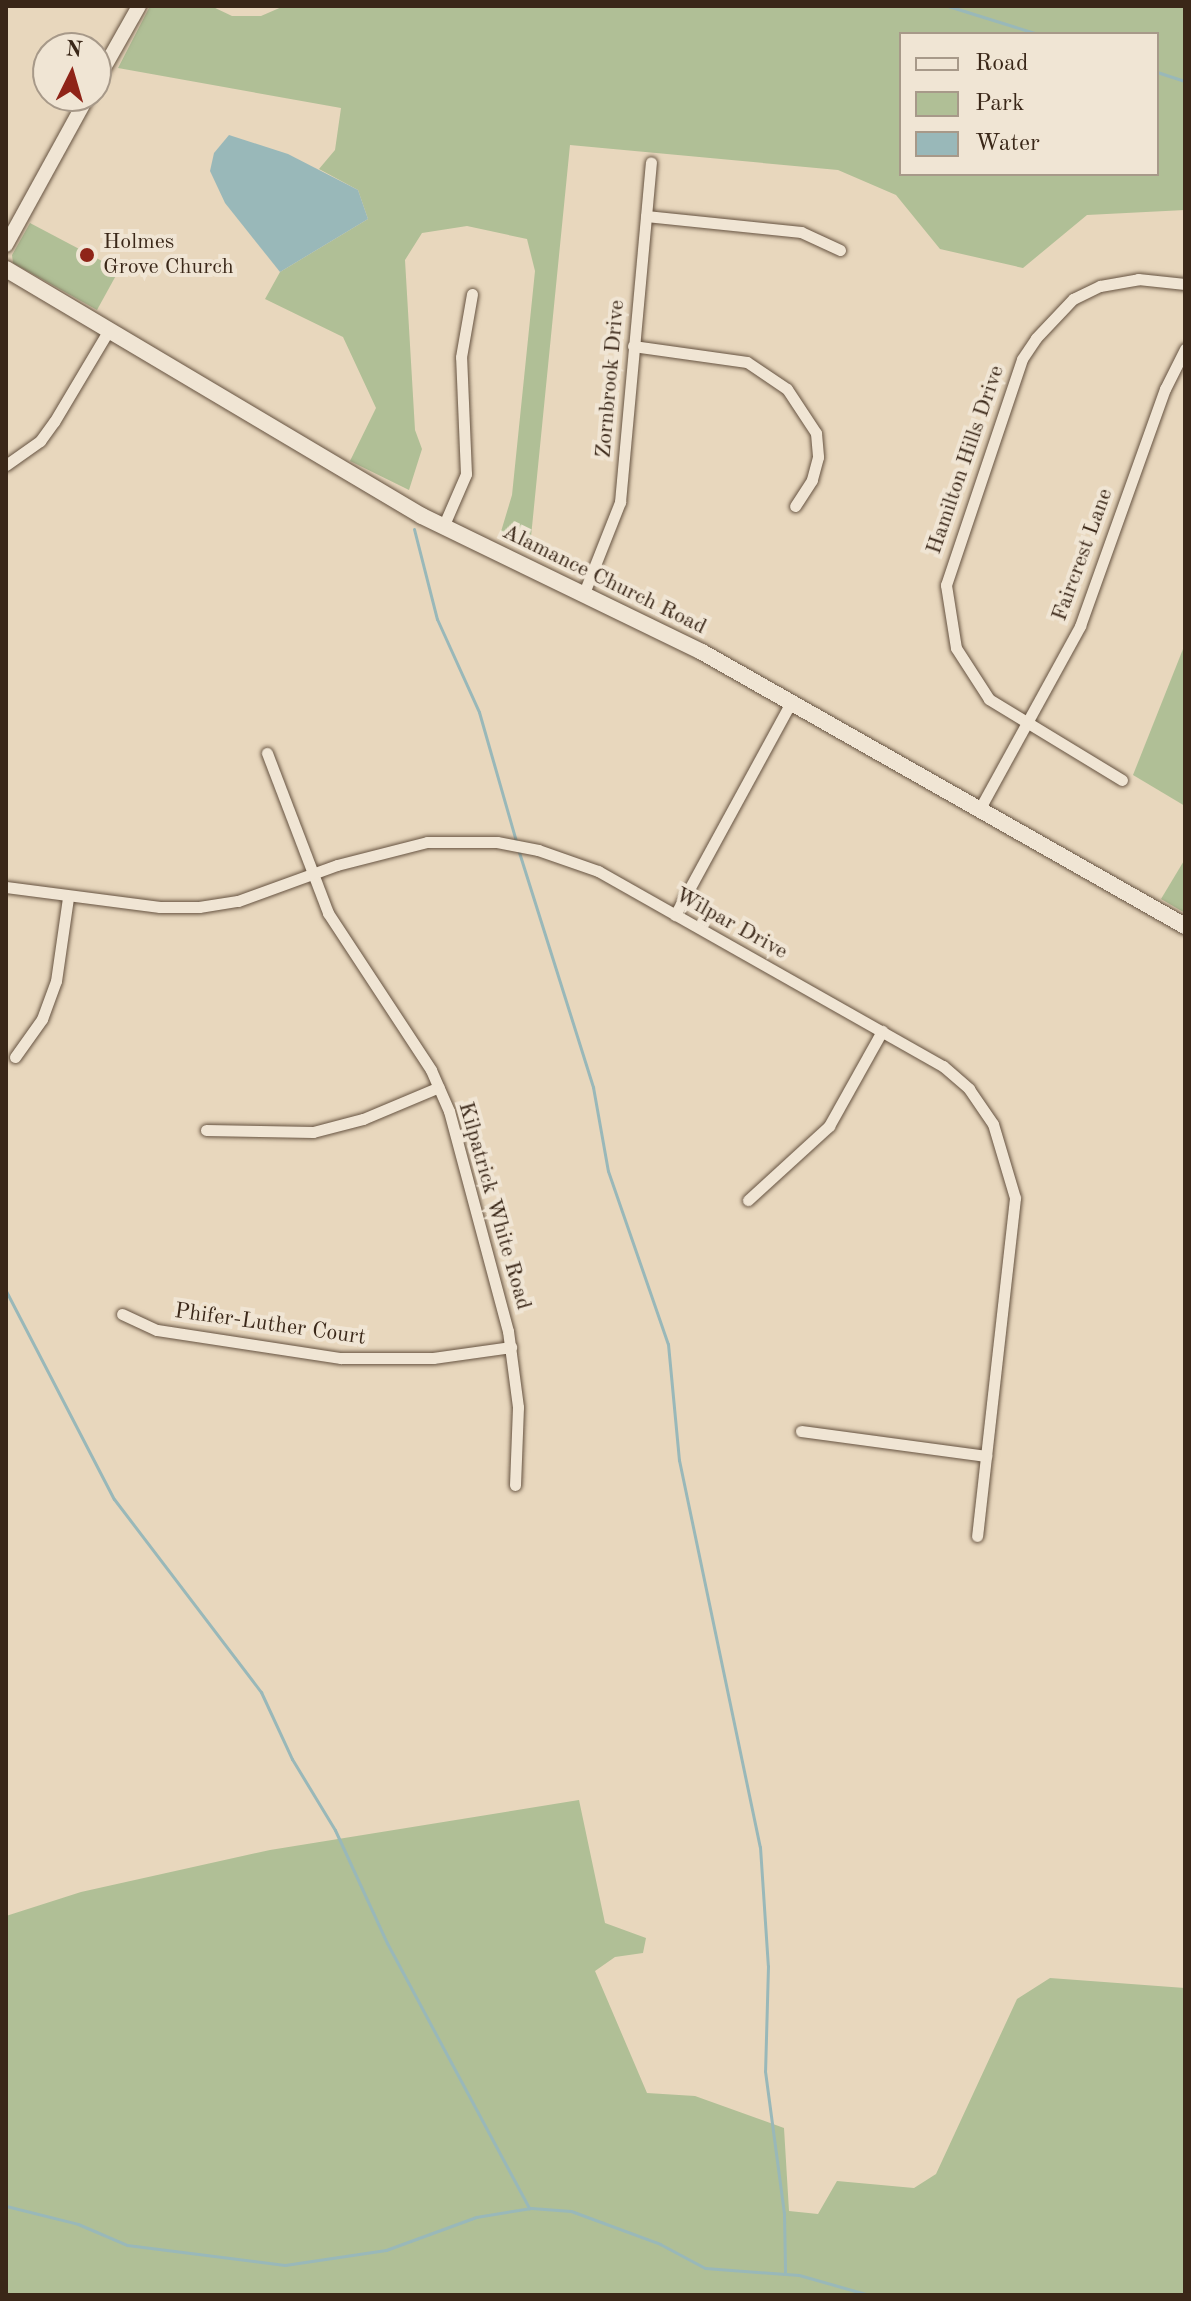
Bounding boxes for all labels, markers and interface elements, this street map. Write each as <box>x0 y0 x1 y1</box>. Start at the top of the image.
north arrow <box>32 32 112 112</box>
legend <box>899 32 1159 176</box>
text: N <box>65 38 83 62</box>
text: Road <box>975 52 1028 76</box>
text: Park <box>975 92 1024 116</box>
text: Water <box>975 132 1040 156</box>
place label: Holmes Grove Church <box>103 229 234 280</box>
marker: Holmes Grove Church <box>78 246 96 264</box>
street label: Zornbrook Drive <box>591 299 631 459</box>
street label: Hamilton Hills Drive <box>921 362 1011 558</box>
street label: Faircrest Lane <box>1047 485 1119 625</box>
street label: Alamance Church Road <box>498 519 710 641</box>
street label: Wilpar Drive <box>670 882 792 966</box>
street label: Kilpatrick White Road <box>452 1099 536 1313</box>
street label: Phifer-Luther Court <box>173 1298 367 1352</box>

